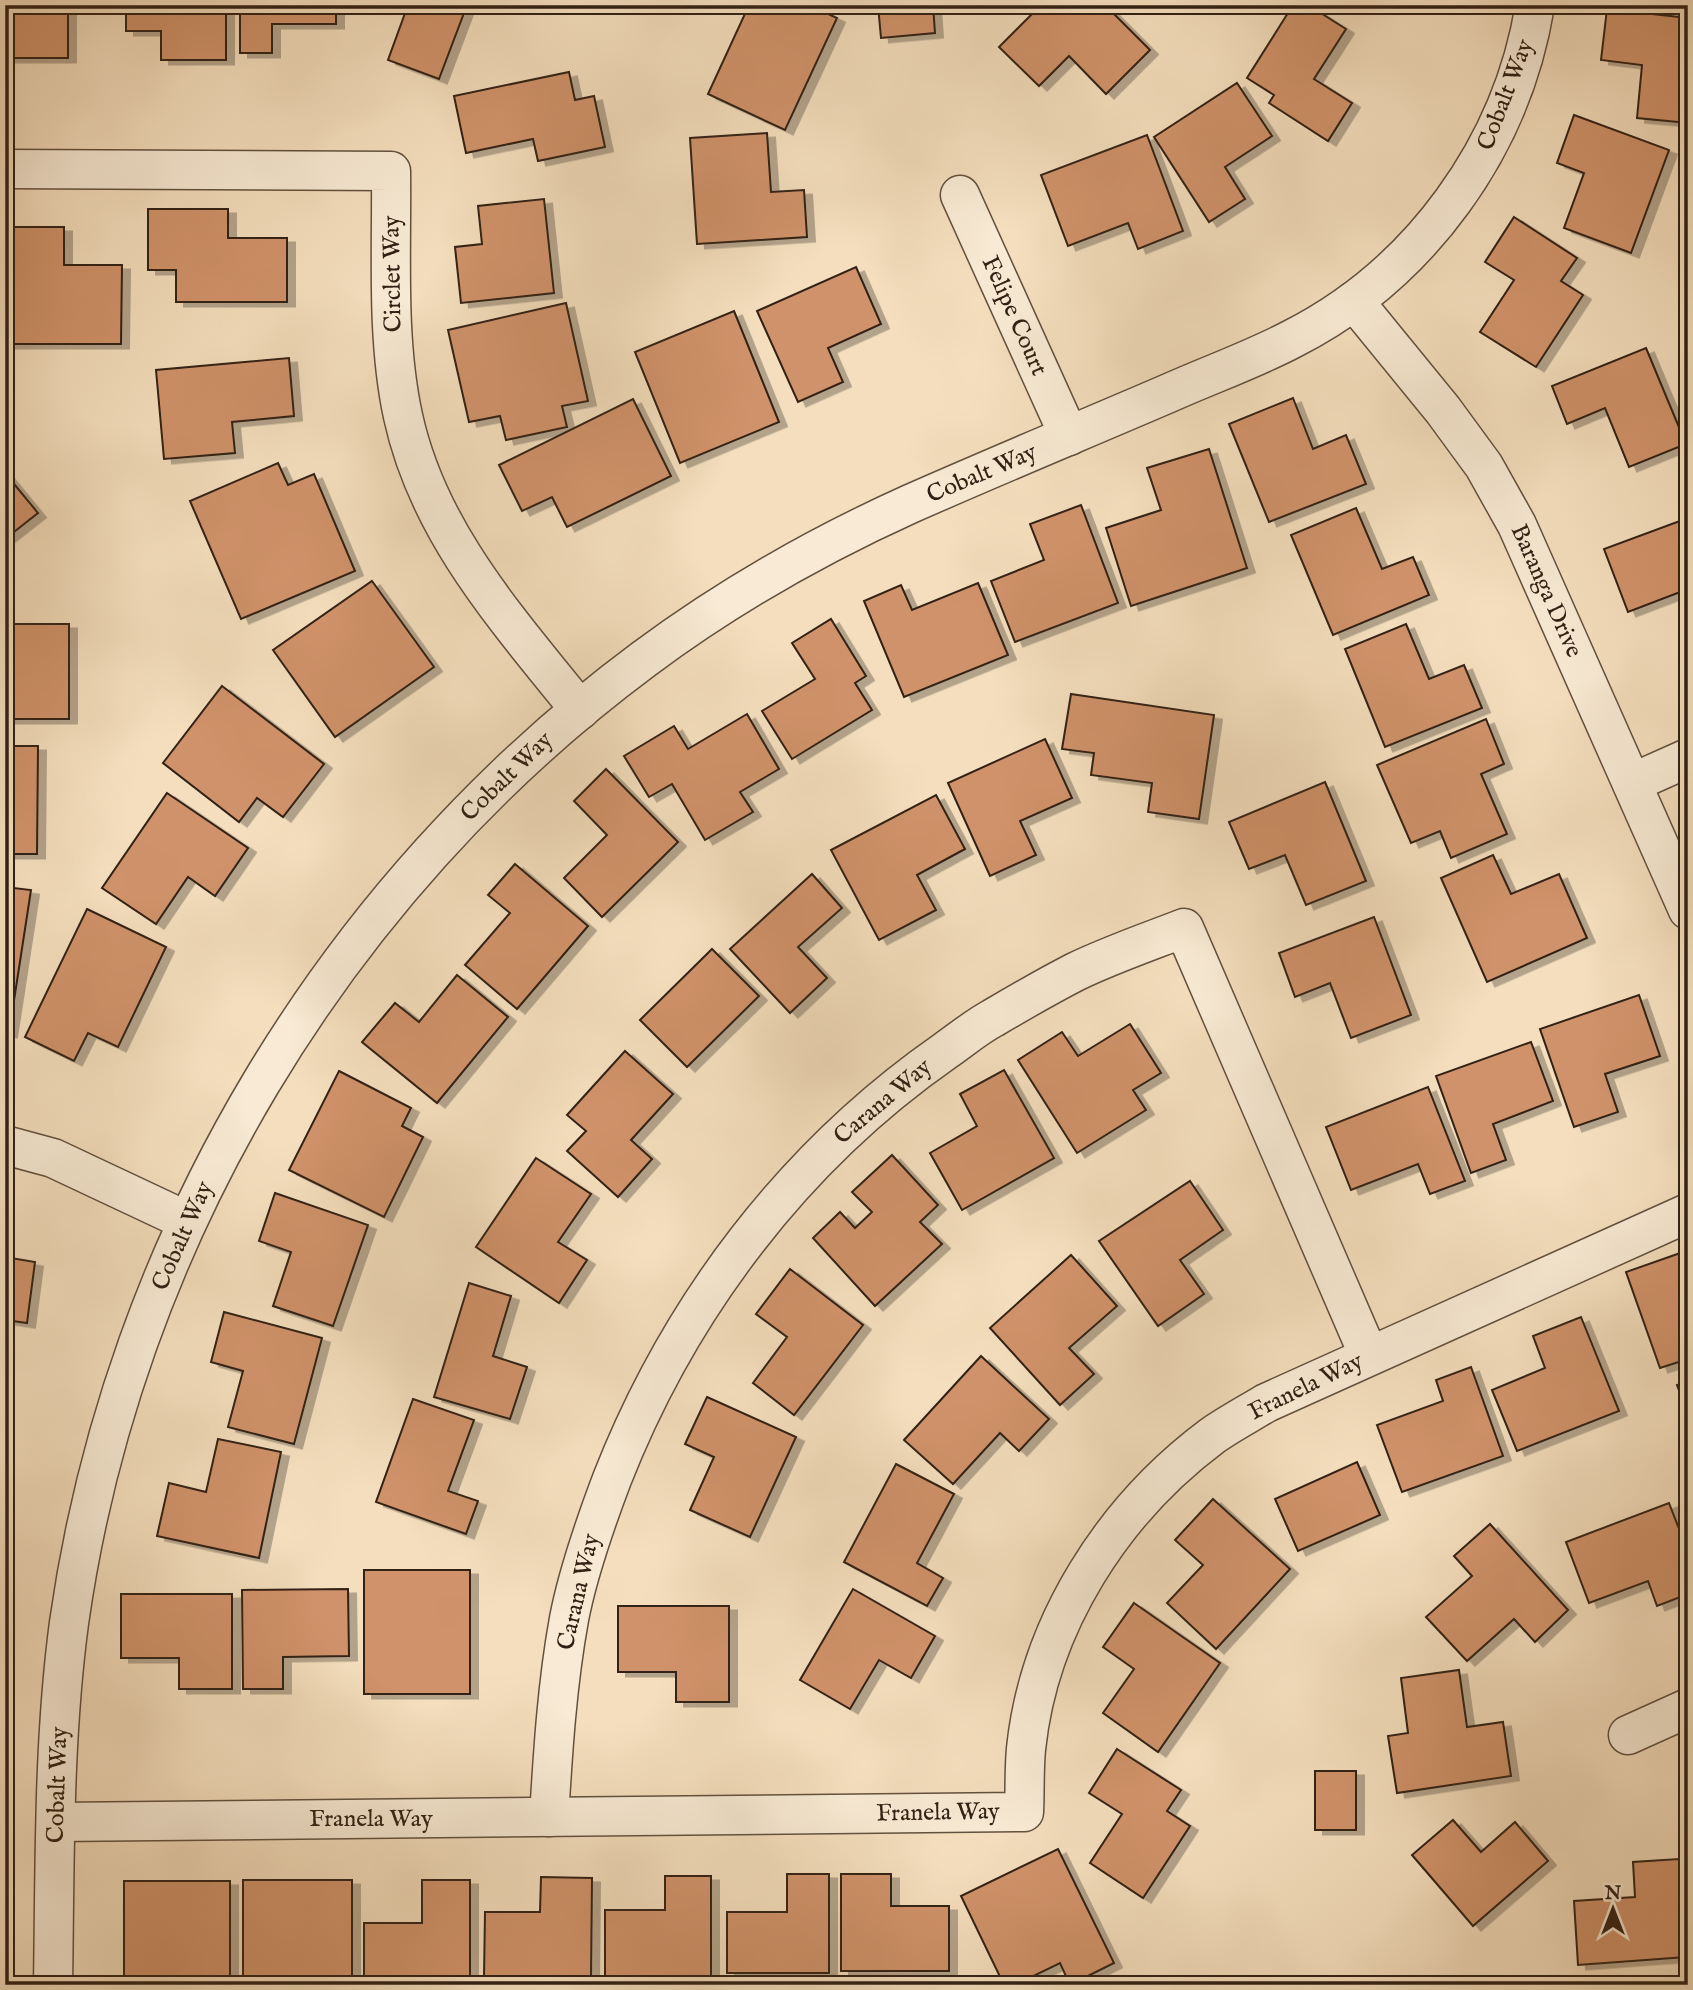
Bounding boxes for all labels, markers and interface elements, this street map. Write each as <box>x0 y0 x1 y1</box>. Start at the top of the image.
street label: Cobalt Way <box>1471 35 1541 155</box>
street label: Circlet Way <box>376 215 410 333</box>
street label: Felipe Court <box>974 251 1054 381</box>
street label: Cobalt Way <box>922 437 1042 511</box>
street label: Baranga Drive <box>1503 519 1589 663</box>
street label: Cobalt Way <box>454 725 560 829</box>
street label: Carana Way <box>828 1052 938 1152</box>
street label: Cobalt Way <box>145 1176 221 1296</box>
street label: Franela Way <box>1244 1346 1368 1428</box>
street label: Carana Way <box>551 1531 607 1653</box>
street label: Cobalt Way <box>40 1726 76 1844</box>
street label: Franela Way <box>876 1796 1000 1830</box>
street label: Franela Way <box>309 1804 433 1835</box>
north arrow <box>1578 1874 1648 1944</box>
text: N <box>1604 1882 1622 1906</box>

